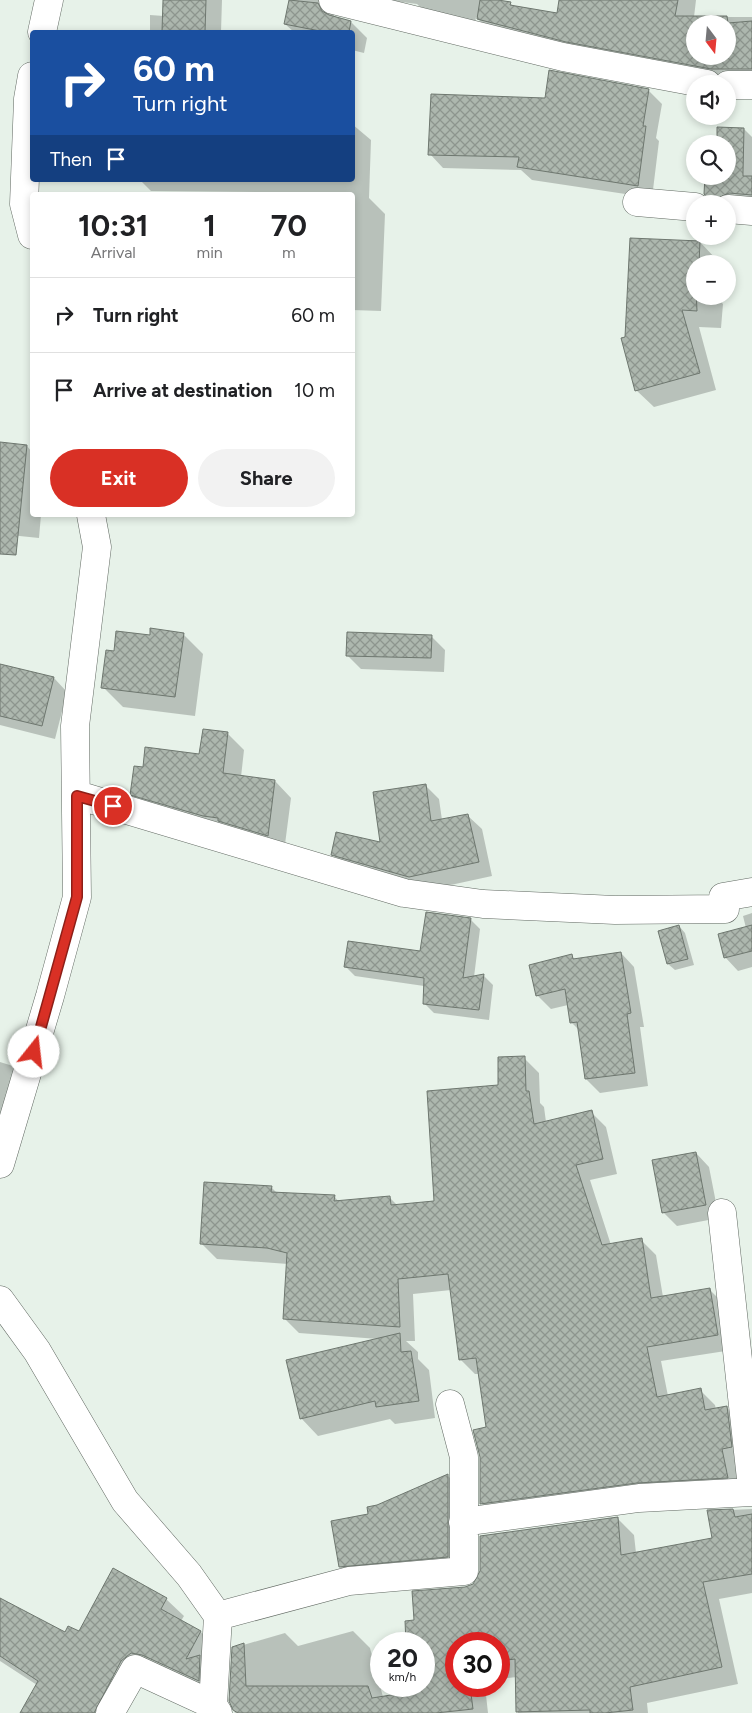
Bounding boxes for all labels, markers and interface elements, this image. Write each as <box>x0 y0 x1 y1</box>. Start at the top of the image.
north arrow <box>686 15 736 65</box>
map controls <box>686 15 736 305</box>
text: 60 m <box>133 48 215 90</box>
icon: right <box>50 50 115 115</box>
button: sound <box>686 75 736 125</box>
text: Turn right <box>133 90 228 117</box>
button: search <box>686 135 736 185</box>
icon: arrive <box>102 145 130 173</box>
text: Then <box>50 148 92 171</box>
button: + <box>686 195 736 245</box>
text: 10:31 <box>78 207 149 244</box>
text: 1 <box>203 207 216 244</box>
text: 70 <box>271 207 307 244</box>
text: Arrival <box>91 243 136 262</box>
text: min <box>197 243 223 262</box>
text: m <box>282 243 296 262</box>
button: − <box>686 255 736 305</box>
icon: right <box>50 301 78 329</box>
text: Turn right <box>93 304 179 327</box>
text: 60 m <box>291 304 335 327</box>
icon: arrive <box>50 376 78 404</box>
text: Arrive at destination <box>93 379 272 402</box>
text: 10 m <box>294 379 335 402</box>
button: Exit <box>50 449 188 507</box>
button: Share <box>198 449 335 507</box>
pin <box>92 785 134 827</box>
icon: arrive <box>99 792 127 820</box>
position arrow <box>7 1025 59 1077</box>
speed limit sign: 30 <box>445 1632 510 1697</box>
text: 20 <box>387 1643 418 1673</box>
text: km/h <box>389 1670 416 1684</box>

